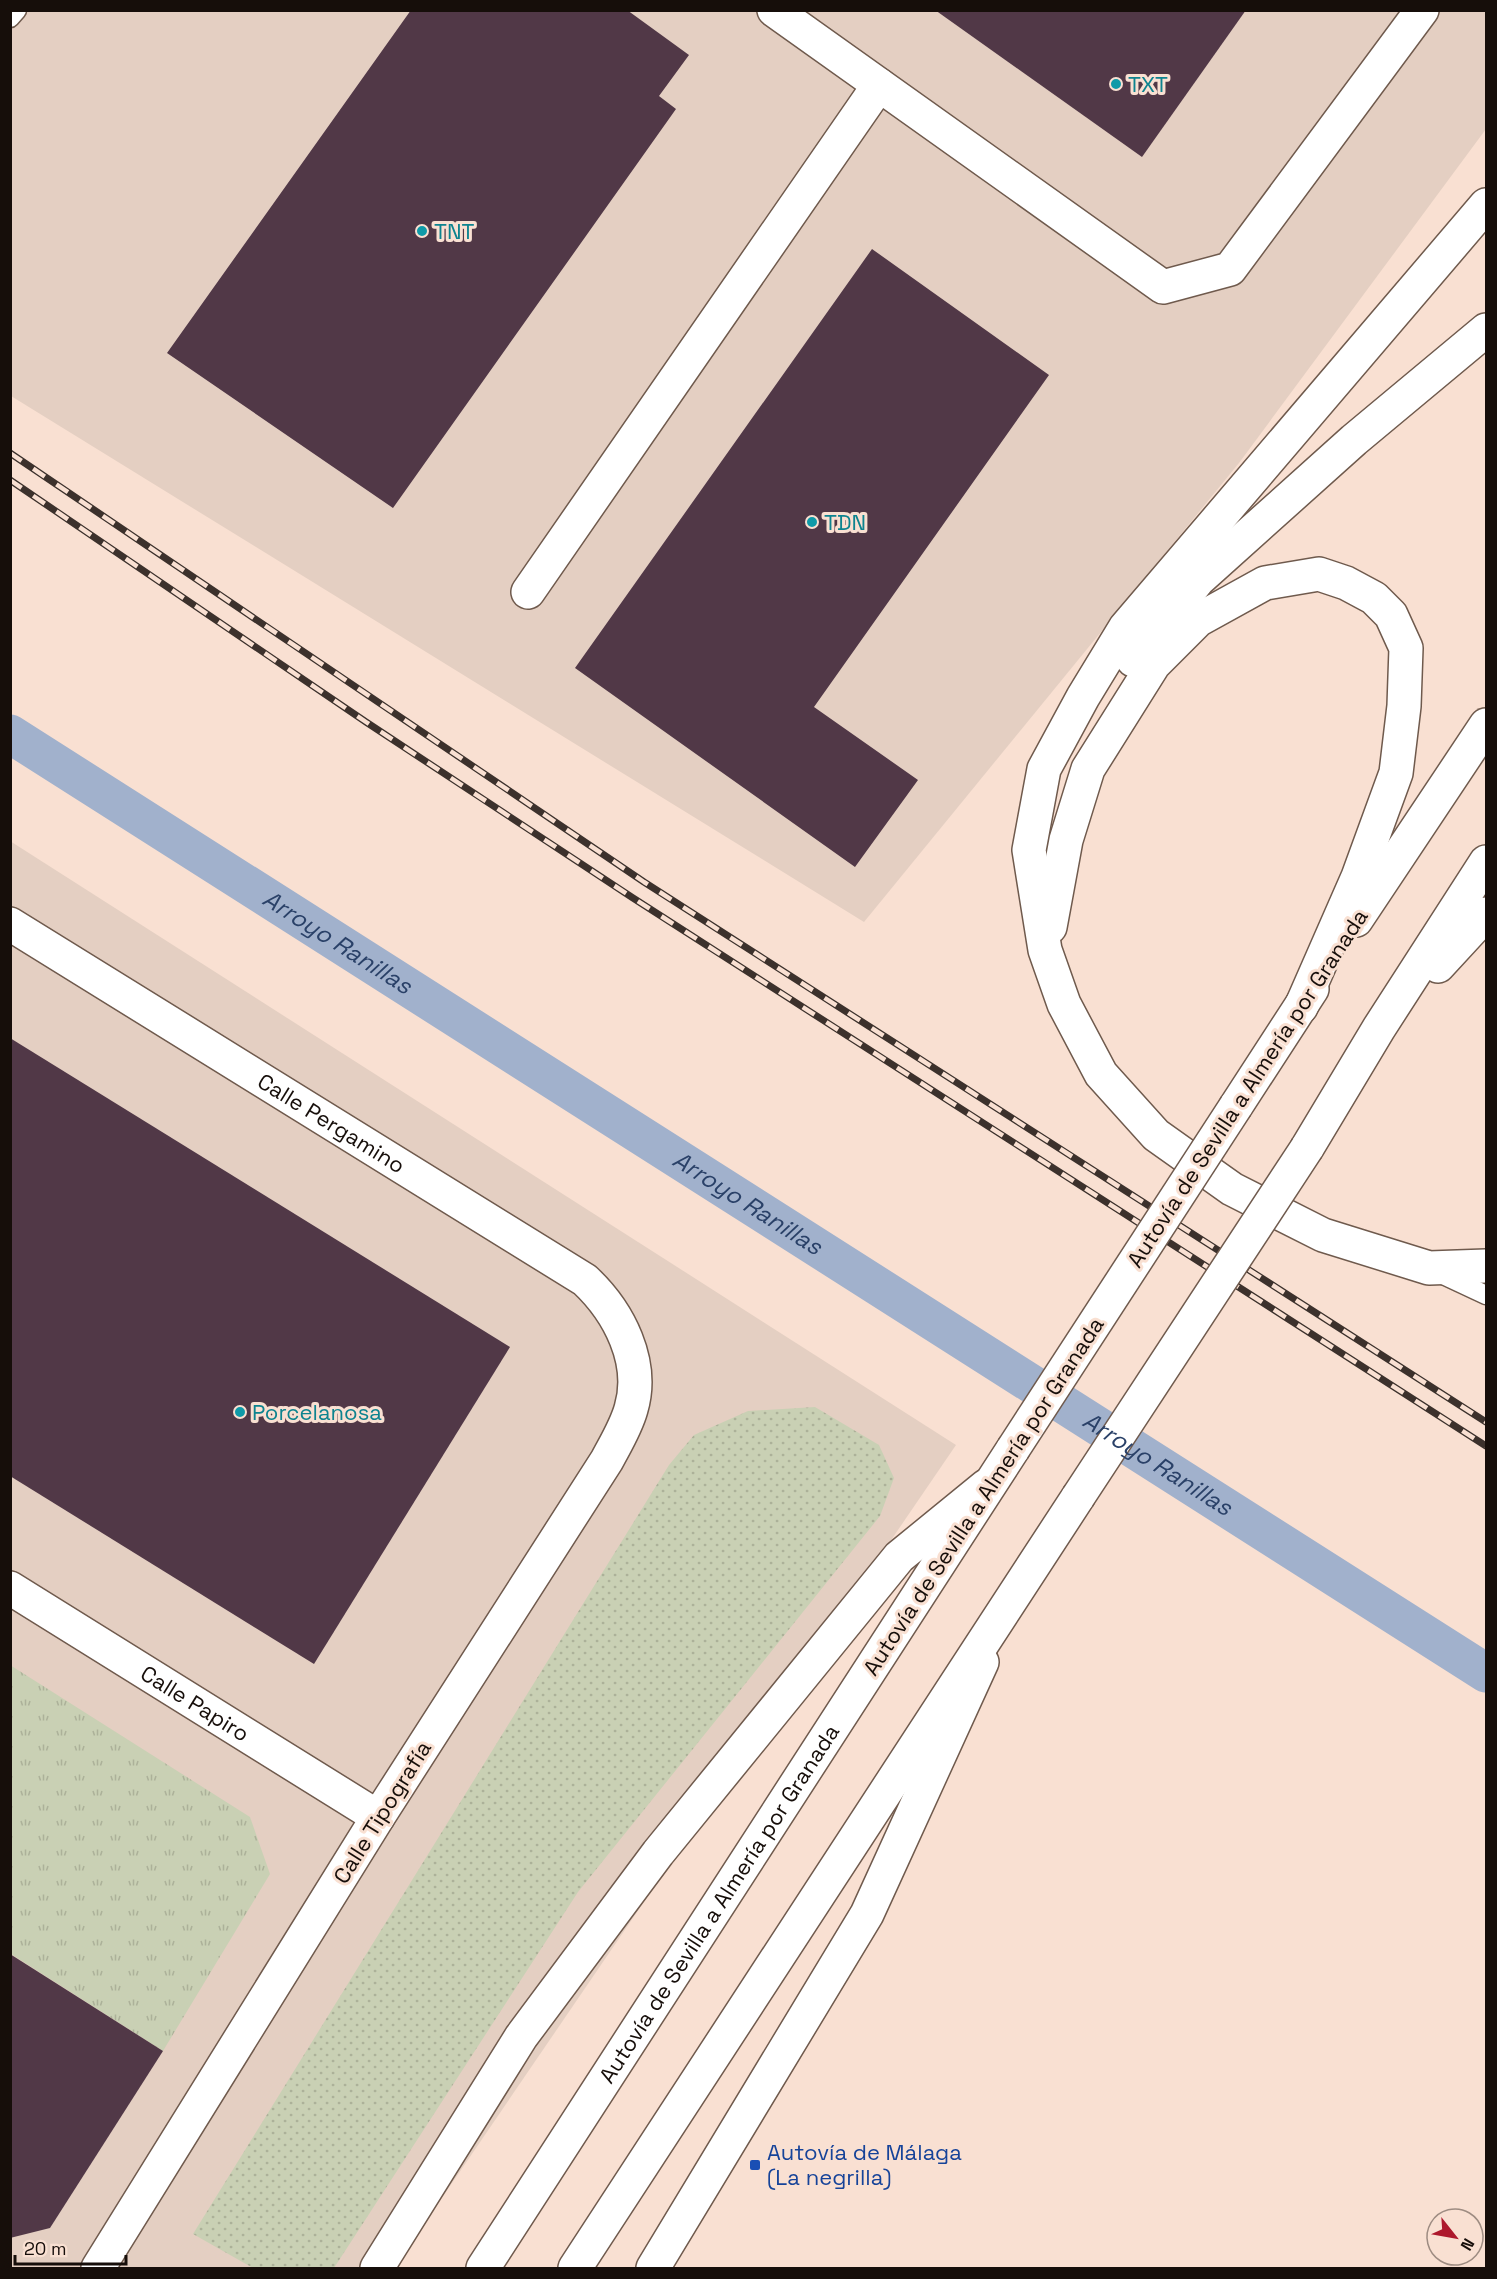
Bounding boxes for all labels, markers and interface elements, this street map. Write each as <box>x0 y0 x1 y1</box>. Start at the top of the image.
place label: TXT <box>1128 70 1168 98</box>
marker: TXT <box>1109 77 1123 91</box>
place label: TNT <box>434 217 475 245</box>
marker: TNT <box>415 224 429 238</box>
place label: TDN <box>824 508 866 536</box>
marker: TDN <box>805 515 819 529</box>
water label: Arroyo Ranillas <box>257 883 419 1002</box>
street label: Autovía de Sevilla a Almería por Granada <box>1120 903 1374 1272</box>
street label: Calle Pergamino <box>252 1067 410 1179</box>
water label: Arroyo Ranillas <box>667 1144 829 1262</box>
street label: Autovía de Sevilla a Almería por Granada <box>856 1311 1110 1680</box>
place label: Porcelanosa <box>252 1398 382 1426</box>
marker: Porcelanosa <box>233 1405 247 1419</box>
water label: Arroyo Ranillas <box>1077 1405 1239 1523</box>
street label: Calle Papiro <box>135 1659 255 1748</box>
street label: Autovía de Sevilla a Almería por Granada <box>592 1719 845 2088</box>
street label: Calle Tipografía <box>327 1735 437 1889</box>
place label: Autovía de Málaga (La negrilla) <box>767 2138 962 2191</box>
marker: Autovía de Málaga (La negrilla) <box>748 2158 762 2172</box>
north arrow <box>1425 2207 1485 2267</box>
scale bar <box>15 2228 126 2266</box>
text: N <box>1456 2234 1479 2254</box>
text: 20 m <box>24 2237 67 2260</box>

